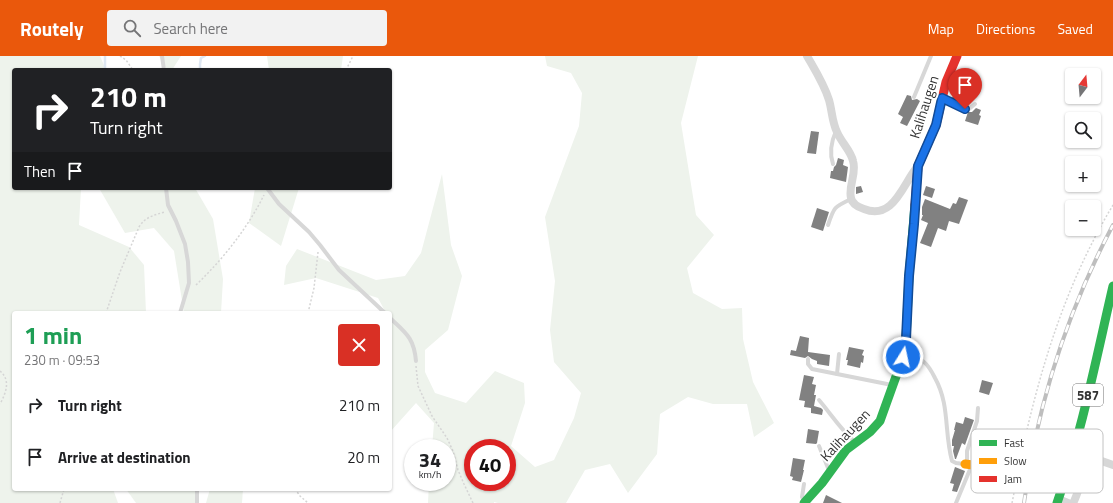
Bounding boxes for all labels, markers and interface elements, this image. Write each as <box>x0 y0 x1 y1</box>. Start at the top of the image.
search box <box>107 10 387 46</box>
text: Routely <box>20 14 83 43</box>
icon: search <box>121 17 143 39</box>
text: Search here <box>153 17 228 40</box>
text: Map <box>928 18 954 39</box>
text: Directions <box>976 18 1035 39</box>
text: Saved <box>1057 18 1093 39</box>
pin <box>948 68 982 109</box>
north arrow <box>1065 68 1101 104</box>
map controls <box>1065 68 1101 236</box>
street label: Kalihaugen <box>903 73 944 141</box>
icon: arrive <box>954 74 976 96</box>
text: 210 m <box>90 75 167 118</box>
icon: right <box>24 84 76 136</box>
button: search <box>1065 112 1101 148</box>
text: Turn right <box>90 114 163 141</box>
button: + <box>1065 156 1101 192</box>
text: Then <box>24 160 56 183</box>
icon: arrive <box>64 160 86 182</box>
button: − <box>1065 200 1101 236</box>
text: 1 min <box>24 317 82 353</box>
button: close <box>338 324 380 366</box>
position arrow <box>882 336 924 378</box>
text: 230 m · 09:53 <box>24 350 100 370</box>
road number: 587 <box>1073 384 1103 406</box>
icon: right <box>24 394 46 416</box>
text: Turn right <box>58 394 122 417</box>
text: 210 m <box>339 394 380 417</box>
street label: Kalihaugen <box>815 404 874 466</box>
legend <box>971 429 1103 493</box>
text: Fast <box>1004 435 1024 451</box>
speed limit sign: 40 <box>464 439 516 491</box>
text: 34 <box>419 444 441 475</box>
icon: arrive <box>24 446 46 468</box>
text: Arrive at destination <box>58 446 191 469</box>
text: 20 m <box>347 446 380 469</box>
text: Slow <box>1004 453 1027 469</box>
text: km/h <box>419 467 441 482</box>
text: Jam <box>1004 471 1022 487</box>

